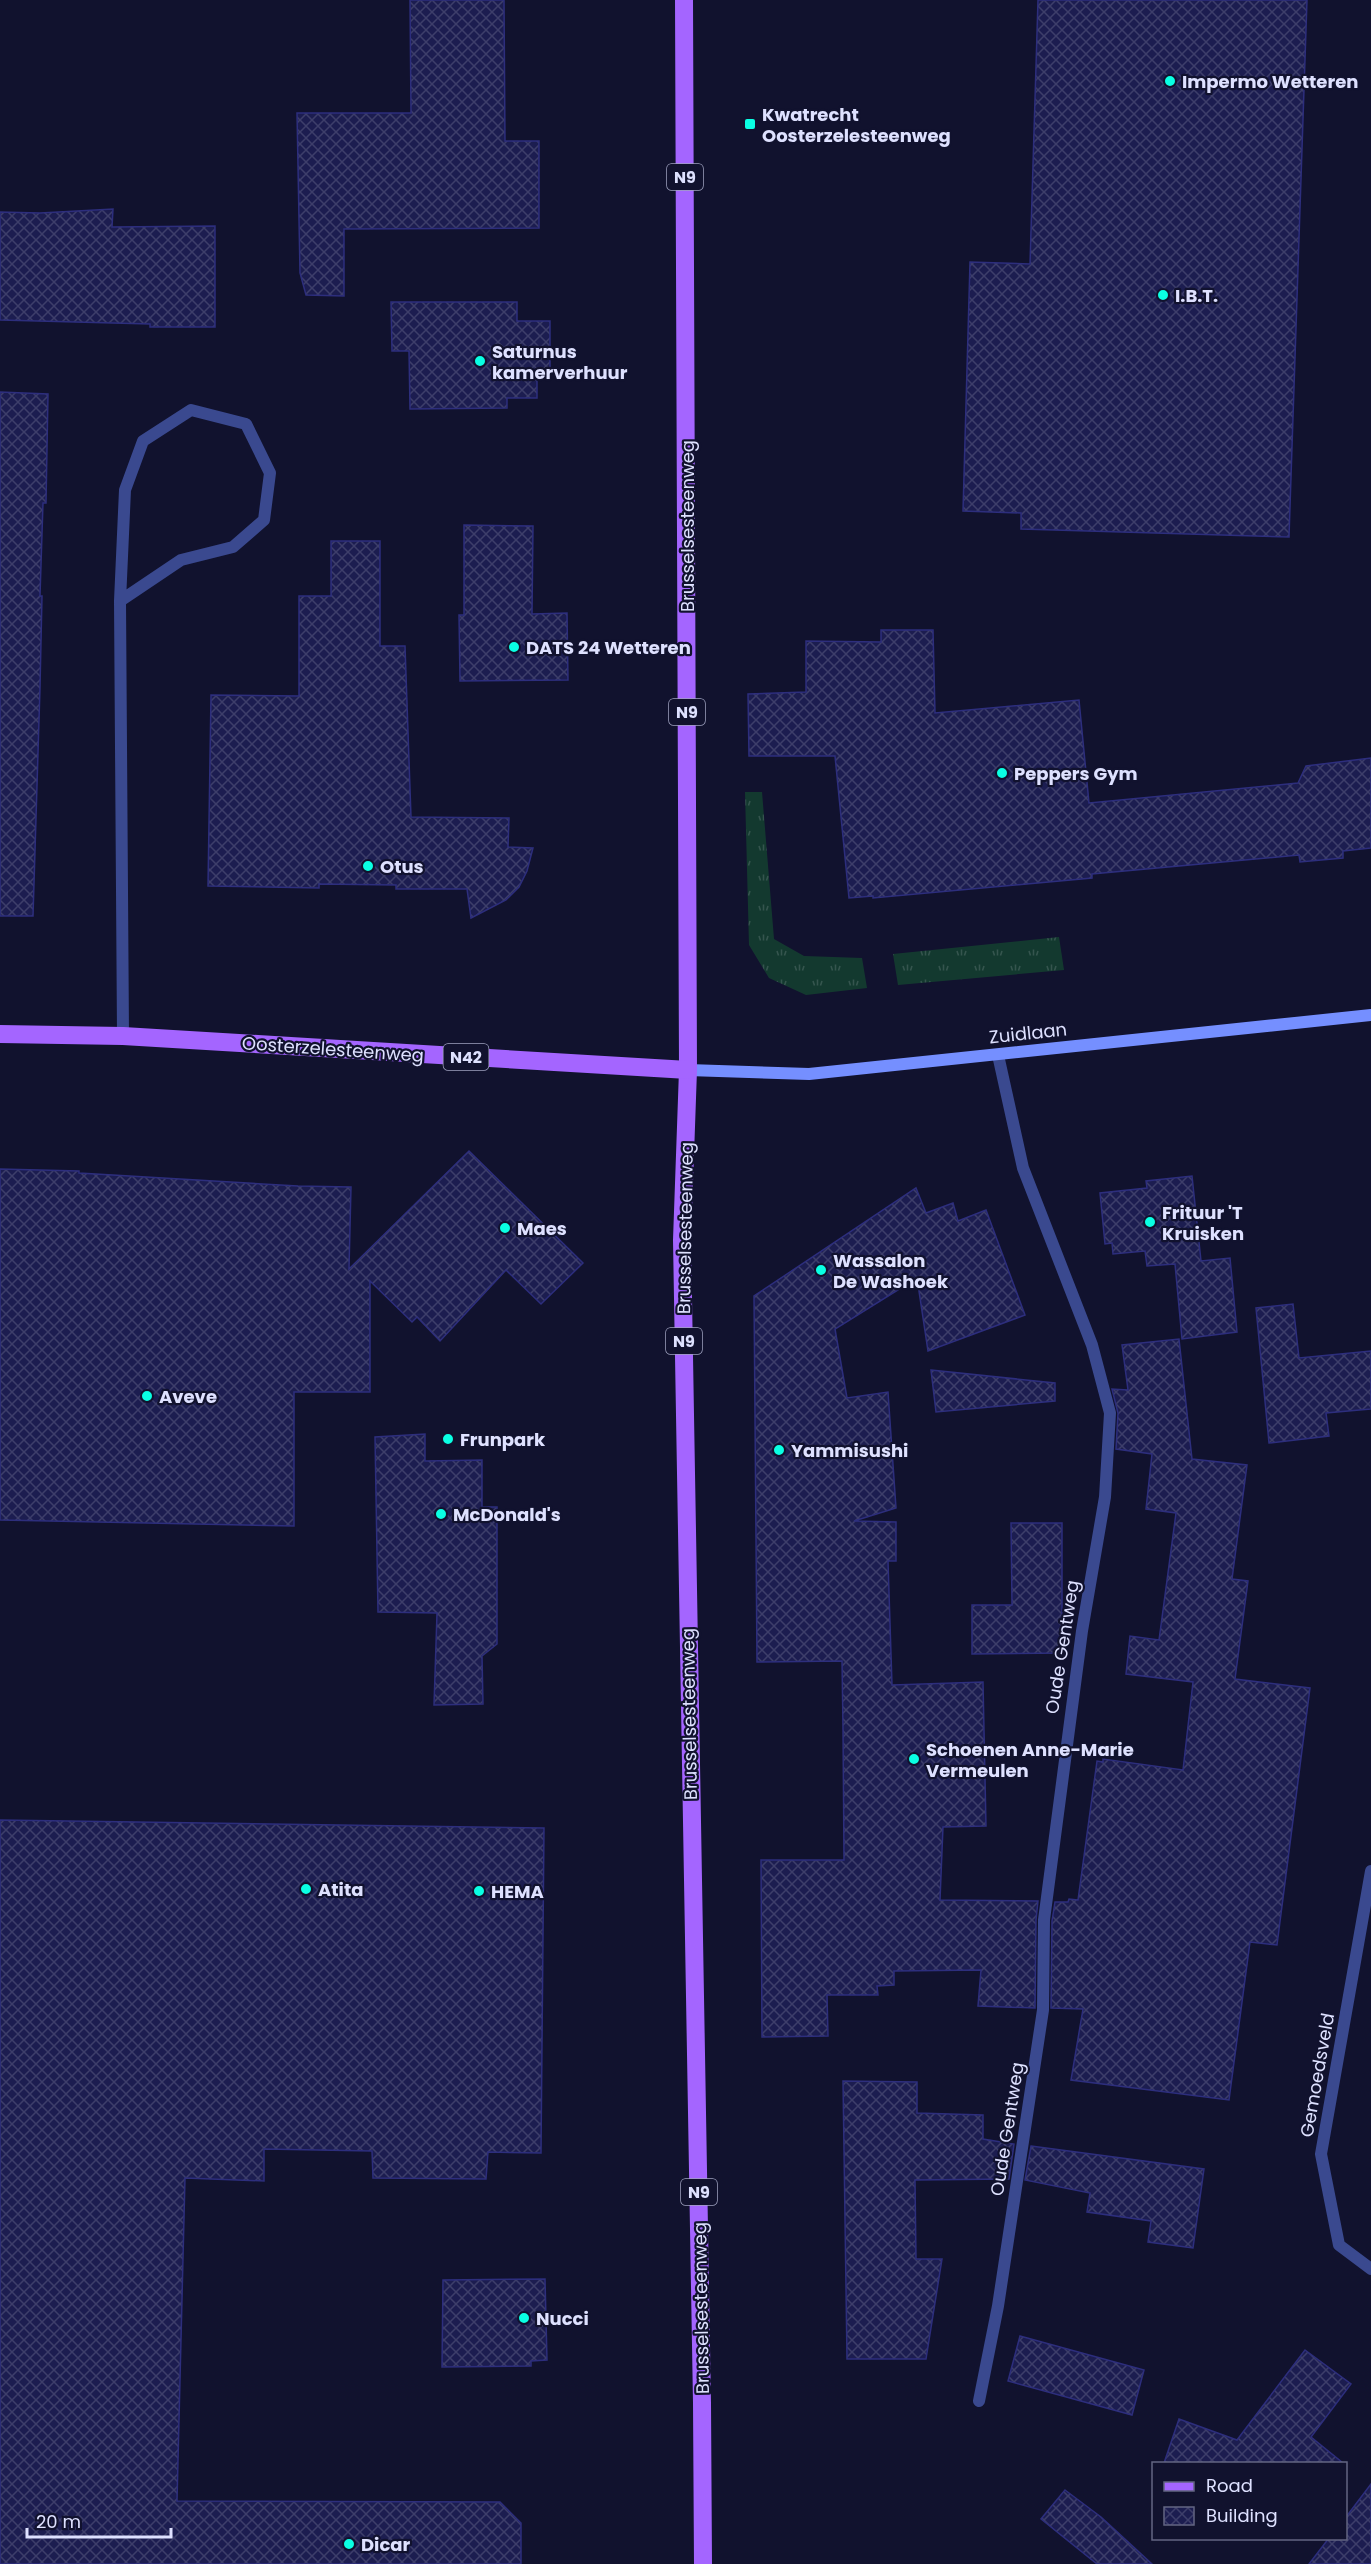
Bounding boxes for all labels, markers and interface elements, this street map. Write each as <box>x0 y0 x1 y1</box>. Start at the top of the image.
place label: Impermo Wetteren <box>1182 69 1358 94</box>
marker: Impermo Wetteren <box>1163 74 1177 88</box>
place label: Kwatrecht Oosterzelesteenweg <box>762 102 951 148</box>
marker: Kwatrecht Oosterzelesteenweg <box>743 117 757 131</box>
road number: N9 <box>667 164 703 190</box>
place label: I.B.T. <box>1175 283 1218 308</box>
marker: I.B.T. <box>1156 288 1170 302</box>
place label: Saturnus kamerverhuur <box>492 339 628 385</box>
marker: Saturnus kamerverhuur <box>473 354 487 368</box>
street label: Brusselsesteenweg <box>675 440 700 612</box>
place label: DATS 24 Wetteren <box>526 635 691 660</box>
marker: DATS 24 Wetteren <box>507 640 521 654</box>
road number: N9 <box>669 699 705 725</box>
place label: Peppers Gym <box>1014 761 1138 786</box>
marker: Peppers Gym <box>995 766 1009 780</box>
place label: Otus <box>380 854 424 879</box>
marker: Otus <box>361 859 375 873</box>
street label: Zuidlaan <box>988 1016 1068 1050</box>
street label: Oosterzelesteenweg <box>241 1030 425 1068</box>
road number: N42 <box>444 1044 488 1070</box>
street label: Brusselsesteenweg <box>671 1142 699 1314</box>
place label: Frituur 'T Kruisken <box>1162 1200 1244 1246</box>
marker: Frituur 'T Kruisken <box>1143 1215 1157 1229</box>
place label: Maes <box>517 1216 567 1241</box>
marker: Maes <box>498 1221 512 1235</box>
place label: Wassalon De Washoek <box>833 1248 949 1294</box>
marker: Wassalon De Washoek <box>814 1263 828 1277</box>
road number: N9 <box>666 1328 702 1354</box>
place label: Aveve <box>159 1384 217 1409</box>
marker: Aveve <box>140 1389 154 1403</box>
place label: Frunpark <box>460 1427 546 1452</box>
marker: Frunpark <box>441 1432 455 1446</box>
place label: Yammisushi <box>791 1438 908 1463</box>
marker: Yammisushi <box>772 1443 786 1457</box>
place label: McDonald's <box>453 1502 561 1527</box>
marker: McDonald's <box>434 1507 448 1521</box>
street label: Oude Gentweg <box>1039 1578 1085 1716</box>
street label: Brusselsesteenweg <box>675 1628 703 1800</box>
place label: Schoenen Anne-Marie Vermeulen <box>926 1737 1134 1783</box>
marker: Schoenen Anne-Marie Vermeulen <box>907 1752 921 1766</box>
place label: Atita <box>318 1877 363 1902</box>
place label: HEMA <box>491 1879 544 1904</box>
marker: Atita <box>299 1882 313 1896</box>
marker: HEMA <box>472 1884 486 1898</box>
street label: Gemoedsveld <box>1294 2011 1340 2139</box>
street label: Oude Gentweg <box>984 2060 1030 2198</box>
road number: N9 <box>681 2179 717 2205</box>
street label: Brusselsesteenweg <box>687 2222 715 2394</box>
place label: Nucci <box>536 2306 589 2331</box>
marker: Nucci <box>517 2311 531 2325</box>
legend <box>1152 2462 1347 2540</box>
text: Road <box>1206 2473 1253 2498</box>
scale bar <box>27 2501 171 2539</box>
text: Building <box>1206 2503 1278 2528</box>
text: 20 m <box>36 2509 81 2534</box>
place label: Dicar <box>361 2532 411 2557</box>
marker: Dicar <box>342 2537 356 2551</box>

